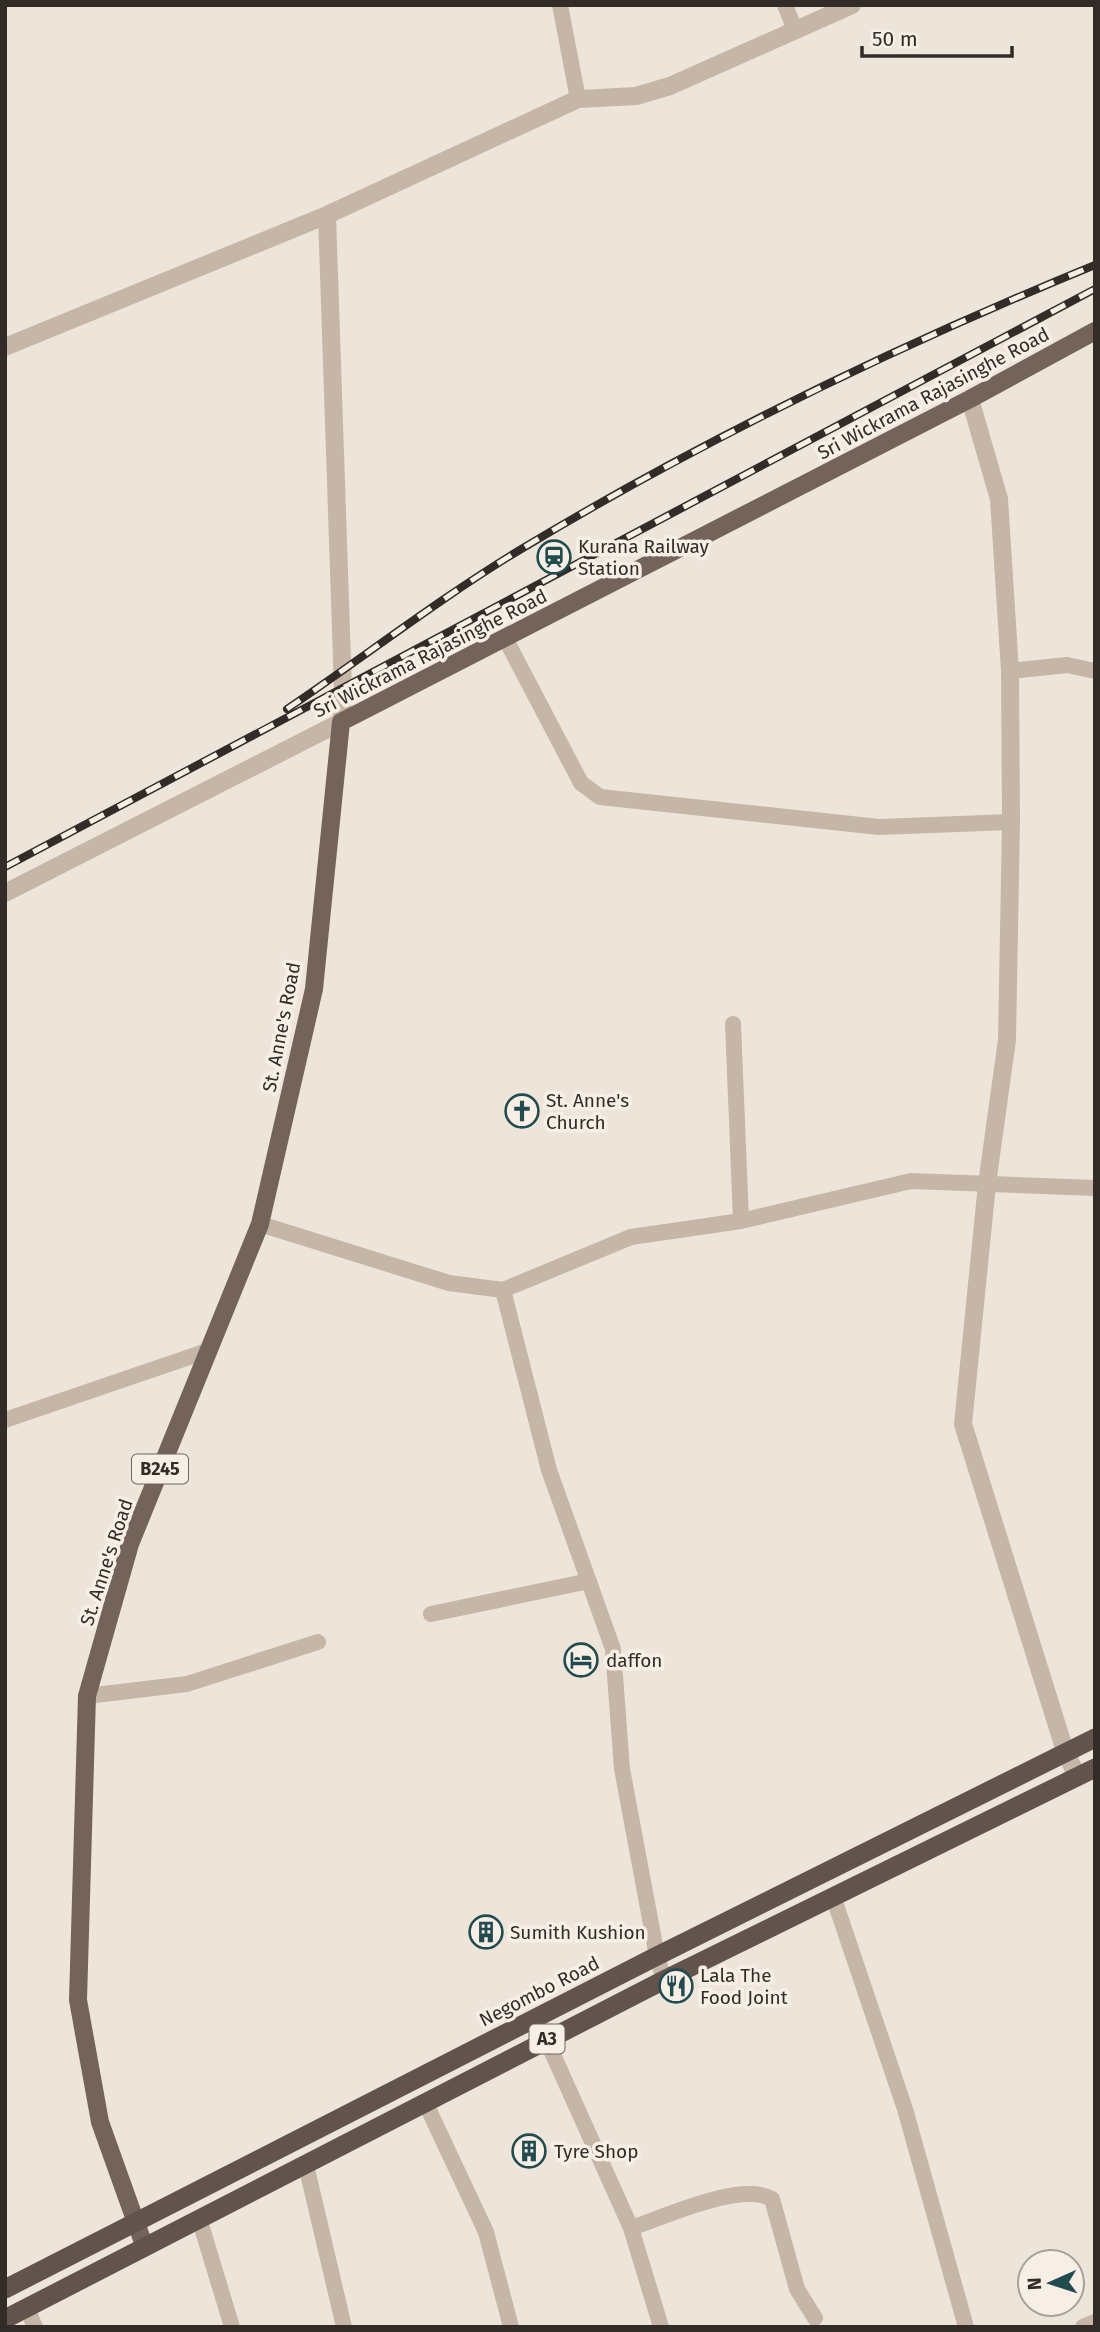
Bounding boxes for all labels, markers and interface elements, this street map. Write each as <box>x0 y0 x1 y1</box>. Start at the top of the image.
scale bar <box>862 14 1012 58</box>
text: 50 m <box>872 26 918 52</box>
street label: Sri Wickrama Rajasinghe Road <box>813 322 1053 464</box>
place label: Kurana Railway Station <box>578 535 710 580</box>
station icon: Kurana Railway Station <box>535 538 573 576</box>
street label: Sri Wickrama Rajasinghe Road <box>310 584 551 723</box>
street label: St. Anne's Road <box>258 960 305 1094</box>
place label: St. Anne's Church <box>546 1089 629 1134</box>
church icon: St. Anne's Church <box>503 1092 541 1130</box>
road number: B245 <box>132 1454 188 1484</box>
street label: St. Anne's Road <box>75 1496 138 1628</box>
hotel icon: daffon <box>562 1641 600 1679</box>
place label: daffon <box>606 1649 662 1672</box>
building icon: Sumith Kushion <box>467 1913 505 1951</box>
place label: Sumith Kushion <box>510 1921 646 1944</box>
street label: Negombo Road <box>475 1951 603 2032</box>
place label: Lala The Food Joint <box>700 1964 788 2009</box>
restaurant icon: Lala The Food Joint <box>657 1967 695 2005</box>
road number: A3 <box>530 2024 564 2054</box>
building icon: Tyre Shop <box>510 2132 548 2170</box>
place label: Tyre Shop <box>554 2140 638 2163</box>
north arrow <box>1016 2248 1086 2318</box>
text: N <box>1023 2277 1046 2291</box>

